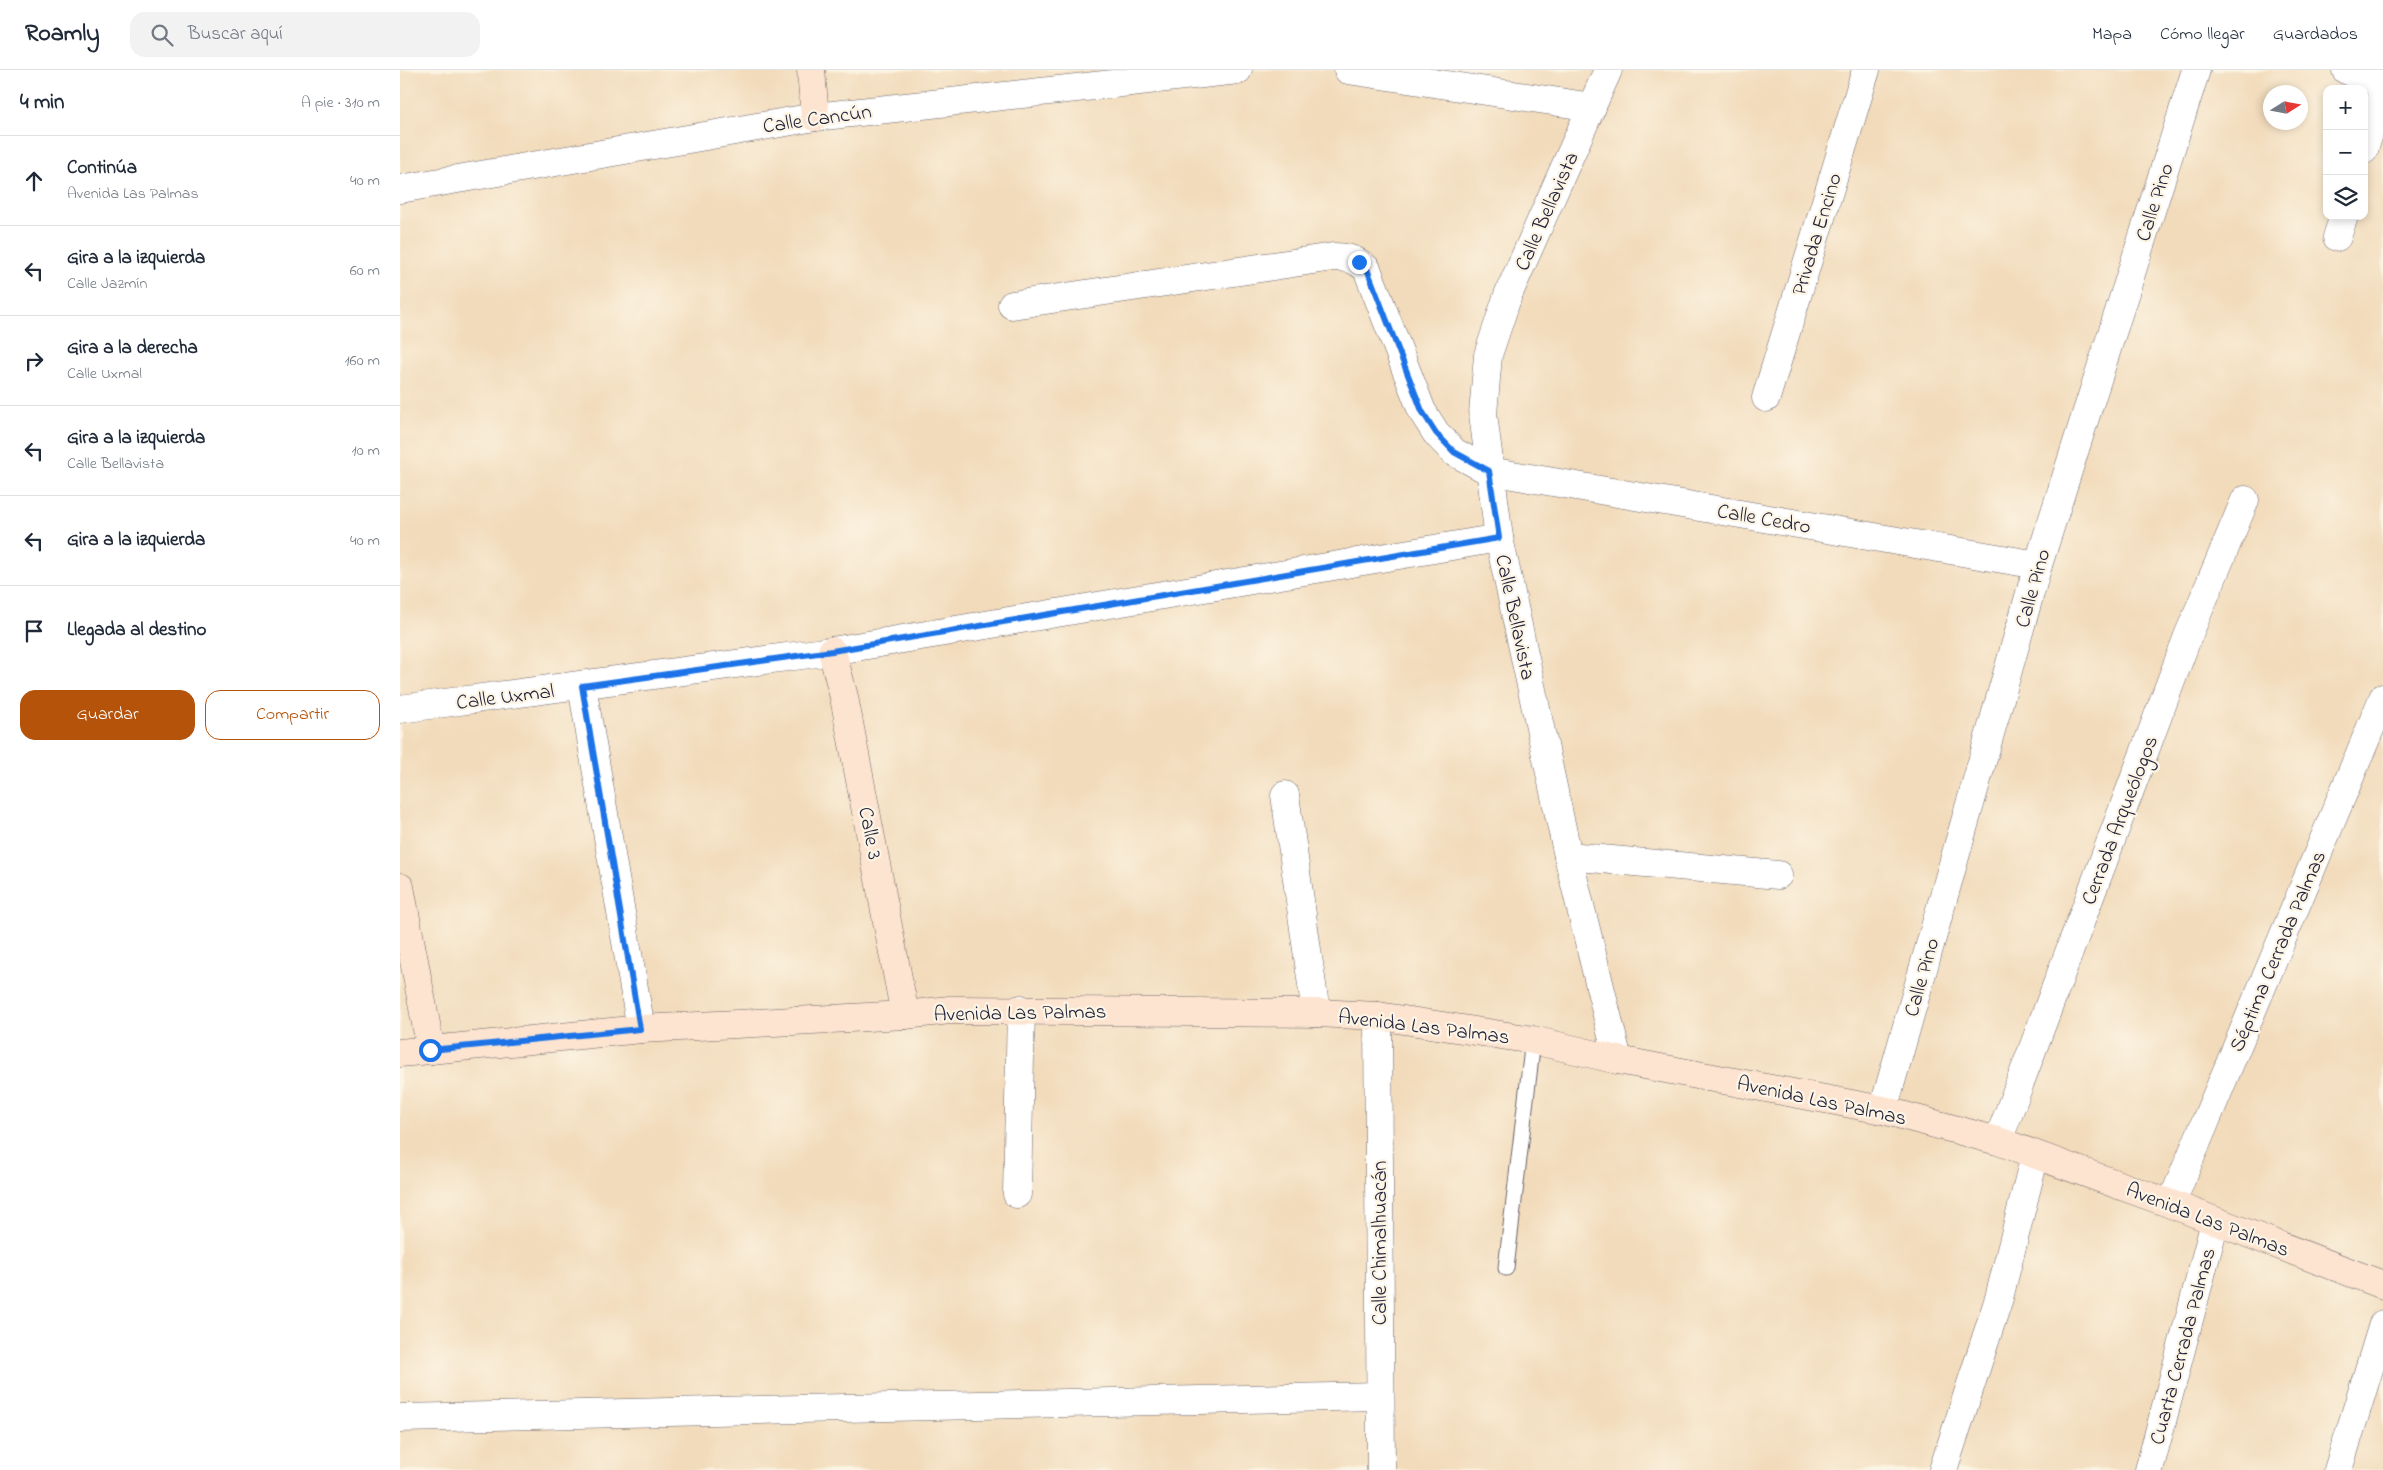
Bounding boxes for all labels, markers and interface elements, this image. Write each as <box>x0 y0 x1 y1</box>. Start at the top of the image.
search box <box>130 12 480 57</box>
text: Roamly <box>25 17 100 52</box>
icon: search <box>148 21 176 49</box>
text: Buscar aquí <box>188 21 283 48</box>
text: Mapa <box>2092 22 2132 48</box>
text: Cómo llegar <box>2160 22 2245 48</box>
text: Guardados <box>2273 22 2358 48</box>
north arrow <box>2263 85 2308 130</box>
map controls <box>2323 85 2368 220</box>
button: + <box>2323 85 2368 130</box>
text: 4 min <box>20 88 64 118</box>
text: A pie · 310 m <box>301 91 380 115</box>
street label: Calle Cancún <box>761 98 874 142</box>
button: − <box>2323 130 2368 175</box>
street label: Calle Bellavista <box>1508 147 1587 276</box>
text: Continúa <box>67 155 137 182</box>
street label: Calle Pino <box>2129 160 2183 246</box>
icon: ahead <box>20 167 48 195</box>
text: 40 m <box>350 169 380 193</box>
street label: Privada Encino <box>1785 170 1851 299</box>
button: layers <box>2323 175 2368 220</box>
text: Avenida Las Palmas <box>67 182 199 206</box>
text: Gira a la izquierda <box>67 245 205 272</box>
route end <box>1348 251 1371 274</box>
icon: left <box>20 257 48 285</box>
text: 60 m <box>350 259 380 283</box>
text: Calle Jazmín <box>67 272 147 296</box>
text: Gira a la derecha <box>67 335 198 362</box>
icon: right <box>20 347 48 375</box>
text: 160 m <box>345 349 380 373</box>
text: Calle Uxmal <box>67 362 142 386</box>
text: Gira a la izquierda <box>67 425 205 452</box>
icon: left <box>20 437 48 465</box>
text: 10 m <box>352 439 380 463</box>
text: Calle Bellavista <box>67 452 164 476</box>
street label: Calle Cedro <box>1714 497 1813 543</box>
icon: left <box>20 527 48 555</box>
text: Gira a la izquierda <box>67 527 205 554</box>
text: 40 m <box>350 529 380 553</box>
street label: Calle Pino <box>2008 546 2059 631</box>
street label: Calle Bellavista <box>1486 552 1542 683</box>
icon: arrive <box>20 617 48 645</box>
text: Llegada al destino <box>67 617 206 644</box>
street label: Calle Uxmal <box>455 677 556 719</box>
button: Guardar <box>20 690 195 740</box>
button: Compartir <box>205 690 380 740</box>
street label: Cerrada Arqueólogos <box>2075 732 2169 910</box>
street label: Calle 3 <box>849 804 889 862</box>
street label: Séptima Cerrada Palmas <box>2223 847 2335 1057</box>
street label: Calle Pino <box>1897 935 1948 1020</box>
street label: Avenida Las Palmas <box>933 997 1107 1031</box>
street label: Avenida Las Palmas <box>1336 1003 1511 1053</box>
route start <box>419 1039 442 1062</box>
street label: Avenida Las Palmas <box>1734 1069 1909 1135</box>
street label: Calle Chimalhuacán <box>1366 1161 1396 1325</box>
street label: Avenida Las Palmas <box>2121 1176 2293 1266</box>
street label: Cuarta Cerrada Palmas <box>2143 1245 2225 1448</box>

